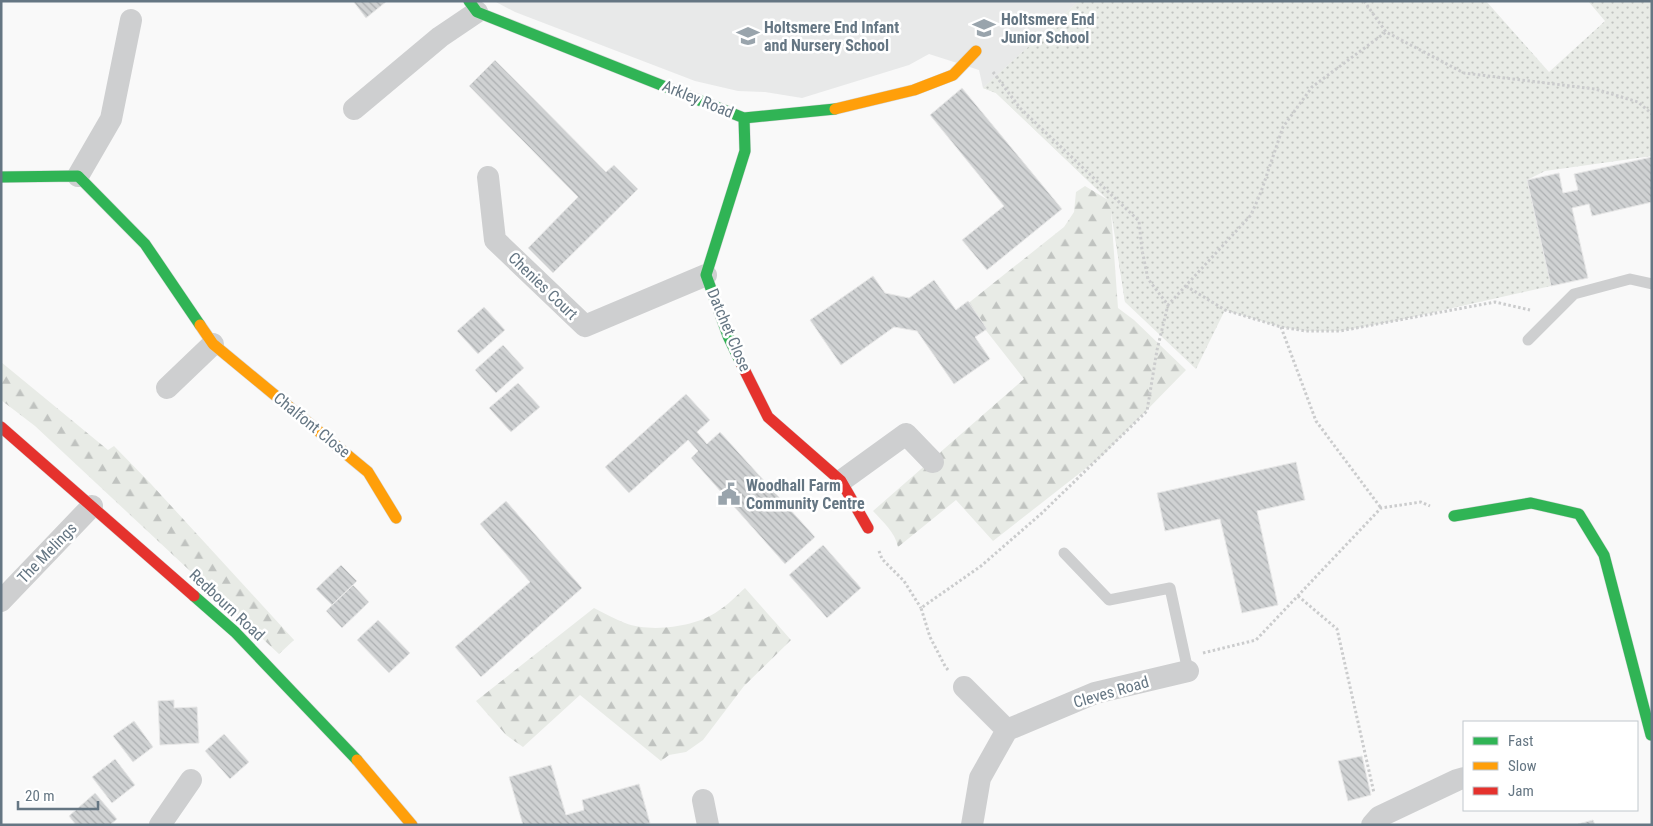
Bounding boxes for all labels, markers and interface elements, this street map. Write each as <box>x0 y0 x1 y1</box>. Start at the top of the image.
place label: Holtsmere End Junior School <box>1001 10 1095 47</box>
school or university icon: Holtsmere End Junior School <box>971 15 997 41</box>
place label: Holtsmere End Infant and Nursery School <box>764 18 899 55</box>
school or university icon: Holtsmere End Infant and Nursery School <box>735 23 761 49</box>
street label: Arkley Road <box>660 76 736 122</box>
street label: Chenies Court <box>504 248 582 324</box>
street label: Datchet Close <box>703 286 755 374</box>
street label: Chalfont Close <box>270 388 354 462</box>
place label: Woodhall Farm Community Centre <box>746 476 865 513</box>
public building icon: Woodhall Farm Community Centre <box>716 481 742 507</box>
street label: The Melings <box>13 519 81 587</box>
street label: Redbourn Road <box>185 565 269 645</box>
street label: Cleves Road <box>1071 672 1151 712</box>
legend <box>1463 721 1638 811</box>
text: Fast <box>1508 732 1533 750</box>
text: Slow <box>1508 757 1537 775</box>
scale bar <box>18 778 98 810</box>
text: Jam <box>1508 782 1534 800</box>
text: 20 m <box>25 787 55 805</box>

